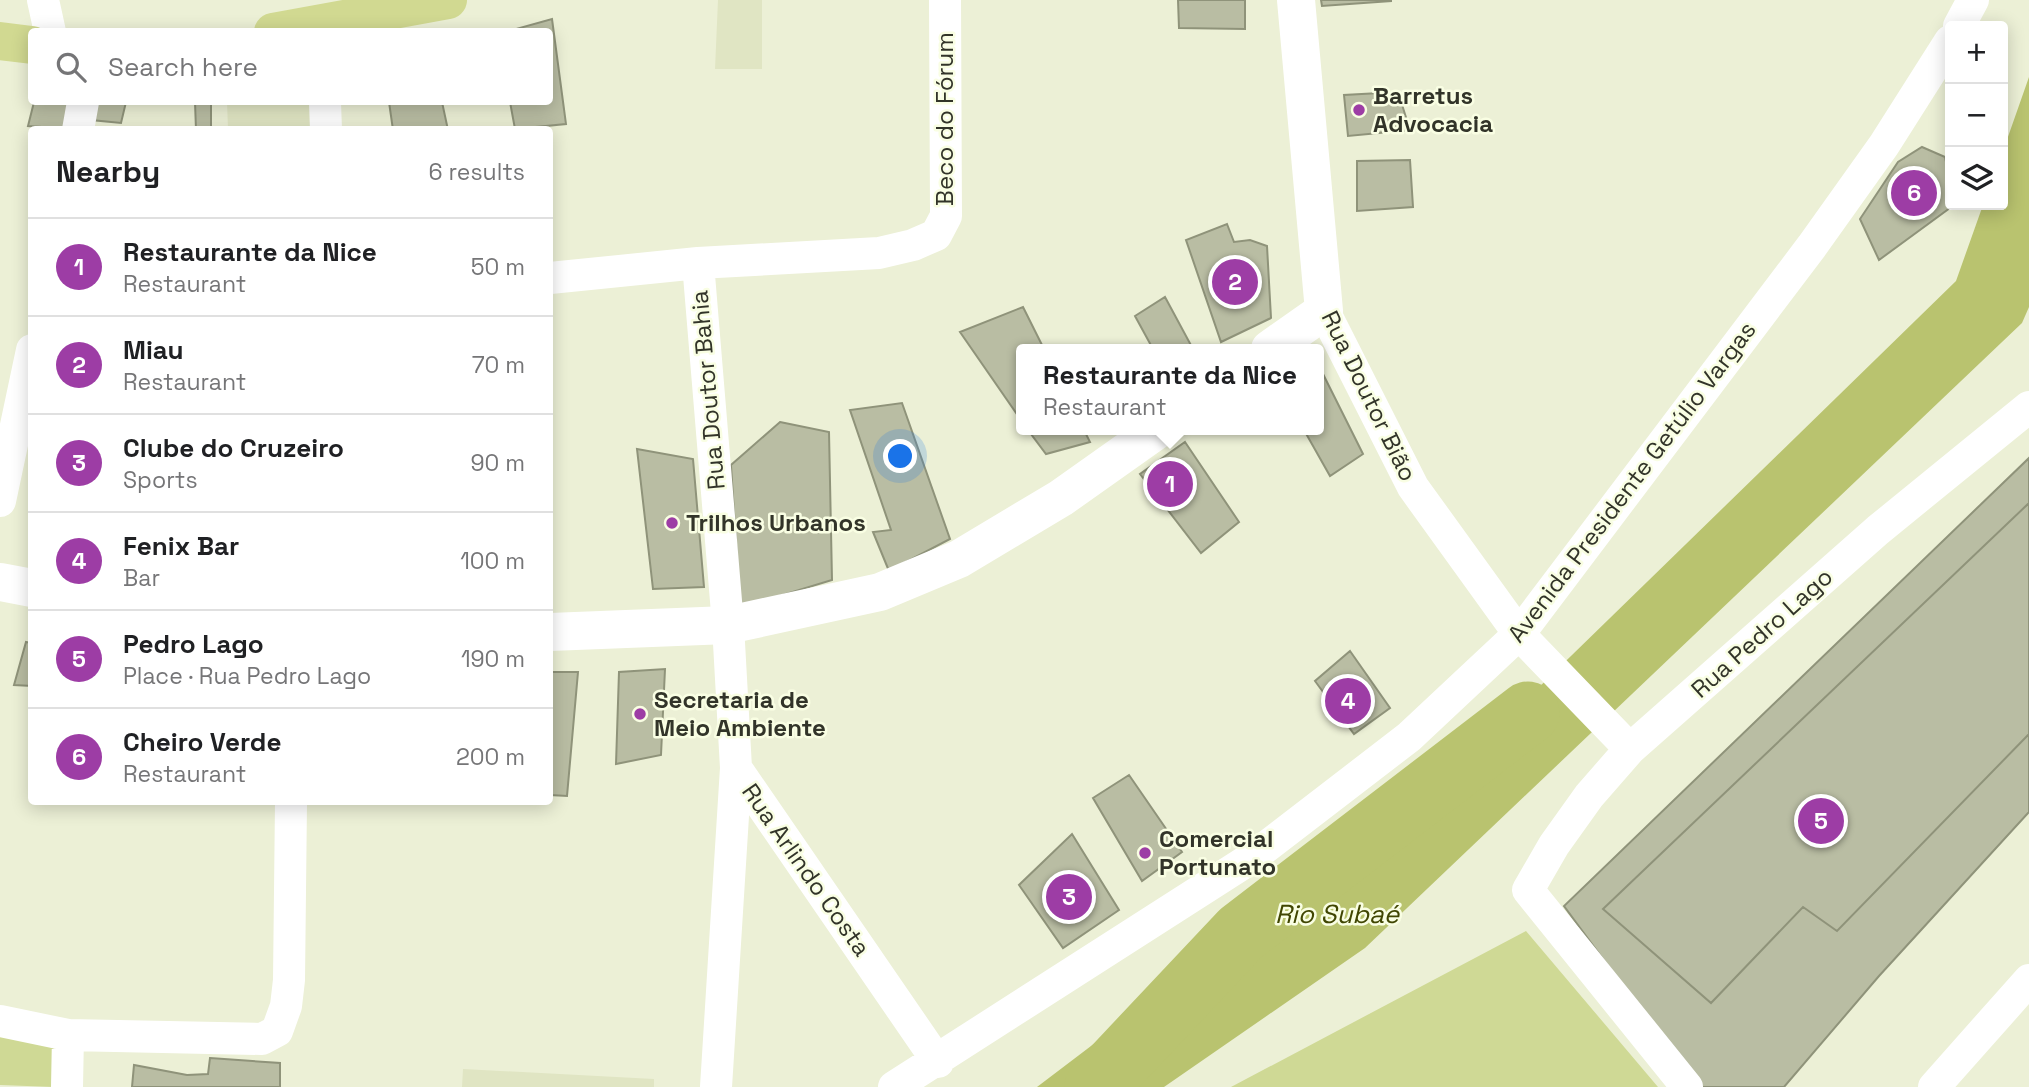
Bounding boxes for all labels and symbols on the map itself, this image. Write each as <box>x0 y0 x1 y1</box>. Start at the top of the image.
street label: Beco do Fórum <box>929 32 960 206</box>
place label: Barretus Advocacia <box>1373 80 1493 139</box>
marker: Barretus Advocacia <box>1351 102 1367 118</box>
pin: 6 <box>1891 167 1937 219</box>
pin: 2 <box>1212 256 1258 308</box>
street label: Rua Doutor Bahia <box>683 289 732 491</box>
street label: Rua Doutor Bião <box>1315 305 1424 486</box>
street label: Avenida Presidente Getúlio Vargas <box>1501 315 1763 648</box>
your location <box>883 439 917 473</box>
pin: 1 <box>1147 458 1193 510</box>
place label: Trilhos Urbanos <box>686 507 866 538</box>
marker: Trilhos Urbanos <box>664 515 680 531</box>
street label: Rua Pedro Lago <box>1684 561 1839 704</box>
pin: 4 <box>1325 675 1371 727</box>
place label: Secretaria de Meio Ambiente <box>654 684 826 743</box>
marker: Secretaria de Meio Ambiente <box>632 706 648 722</box>
street label: Rua Arlindo Costa <box>735 777 878 962</box>
pin: 5 <box>1798 795 1844 847</box>
place label: Comercial Portunato <box>1159 823 1276 882</box>
marker: Comercial Portunato <box>1137 845 1153 861</box>
pin: 3 <box>1046 871 1092 923</box>
water label: Rio Subaé <box>1275 897 1401 931</box>

